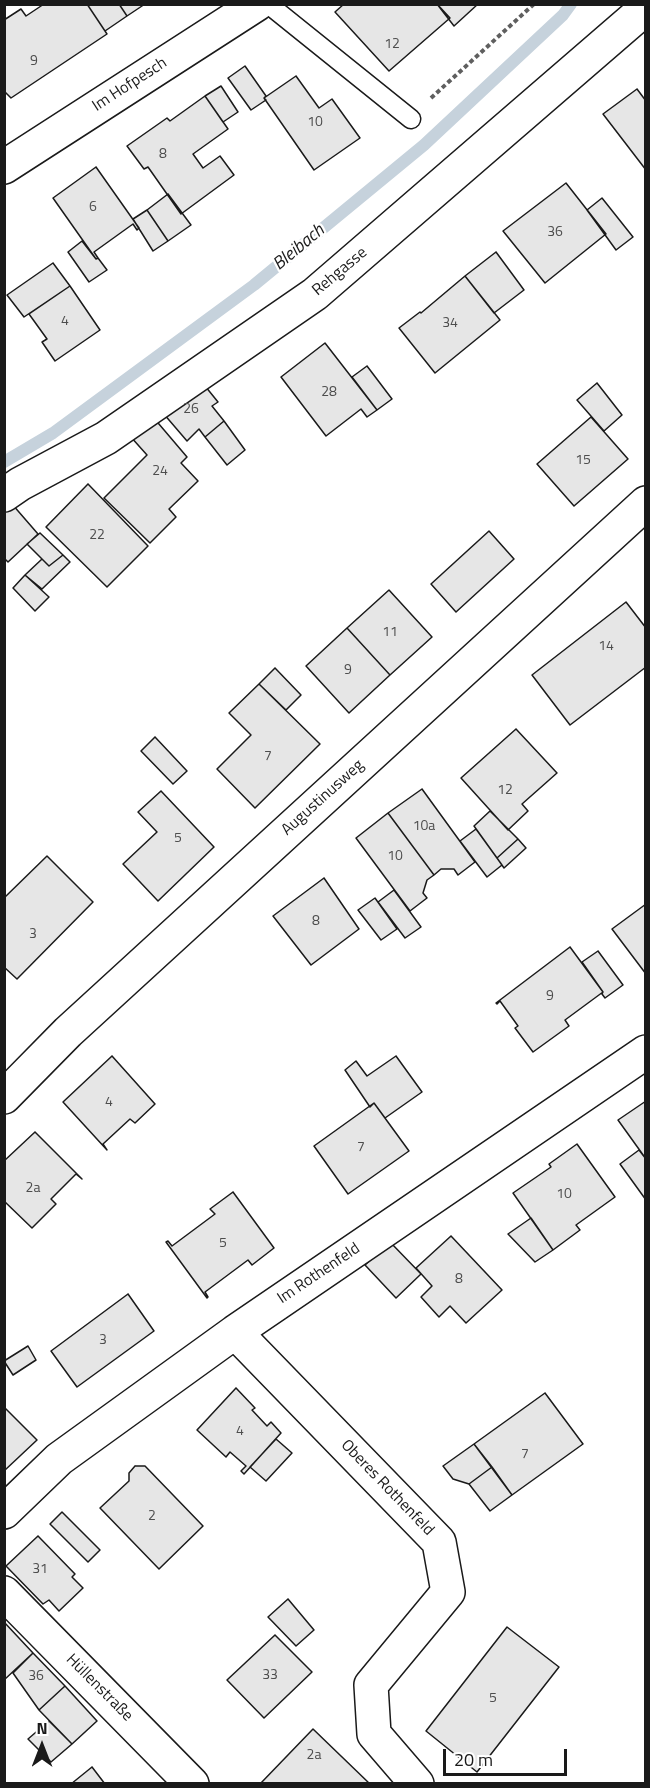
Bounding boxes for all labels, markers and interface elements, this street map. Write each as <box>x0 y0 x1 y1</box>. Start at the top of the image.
house number: 12 <box>384 37 400 53</box>
house number: 9 <box>30 54 38 70</box>
street label: Im Hofpesch <box>89 54 171 116</box>
house number: 10 <box>307 115 323 131</box>
house number: 8 <box>159 147 167 163</box>
house number: 6 <box>89 200 97 216</box>
water label: Bleibach <box>269 220 329 276</box>
house number: 36 <box>547 225 563 241</box>
street label: Rehgasse <box>309 244 371 300</box>
house number: 4 <box>61 314 69 330</box>
house number: 34 <box>442 316 458 332</box>
house number: 28 <box>321 385 337 401</box>
house number: 26 <box>183 402 199 418</box>
house number: 15 <box>575 453 591 469</box>
house number: 24 <box>152 464 168 480</box>
house number: 22 <box>89 528 105 544</box>
house number: 11 <box>382 625 398 641</box>
house number: 14 <box>598 639 614 655</box>
house number: 9 <box>344 663 352 679</box>
house number: 7 <box>264 749 272 765</box>
street label: Augustinusweg <box>278 756 368 840</box>
house number: 12 <box>497 783 513 799</box>
house number: 10a <box>413 819 435 835</box>
house number: 5 <box>174 831 182 847</box>
house number: 10 <box>387 849 403 865</box>
house number: 8 <box>312 914 320 930</box>
house number: 3 <box>29 927 37 943</box>
house number: 9 <box>546 989 554 1005</box>
house number: 4 <box>105 1095 113 1111</box>
house number: 7 <box>357 1140 365 1156</box>
house number: 2a <box>26 1181 40 1197</box>
house number: 10 <box>556 1187 572 1203</box>
house number: 5 <box>219 1236 227 1252</box>
street label: Im Rothenfeld <box>274 1239 364 1309</box>
house number: 8 <box>455 1272 463 1288</box>
house number: 3 <box>99 1333 107 1349</box>
house number: 4 <box>236 1424 244 1440</box>
street label: Oberes Rothenfeld <box>336 1436 438 1540</box>
house number: 7 <box>521 1447 529 1463</box>
house number: 2 <box>148 1509 156 1525</box>
house number: 31 <box>32 1562 48 1578</box>
street label: Hüllenstraße <box>61 1650 137 1726</box>
house number: 33 <box>262 1668 278 1684</box>
house number: 36 <box>28 1669 44 1685</box>
house number: 5 <box>489 1691 497 1707</box>
north arrow <box>12 1716 72 1776</box>
text: N <box>36 1716 48 1740</box>
scale bar <box>446 1737 570 1775</box>
text: 20 m <box>454 1746 493 1773</box>
house number: 2a <box>307 1748 321 1764</box>

